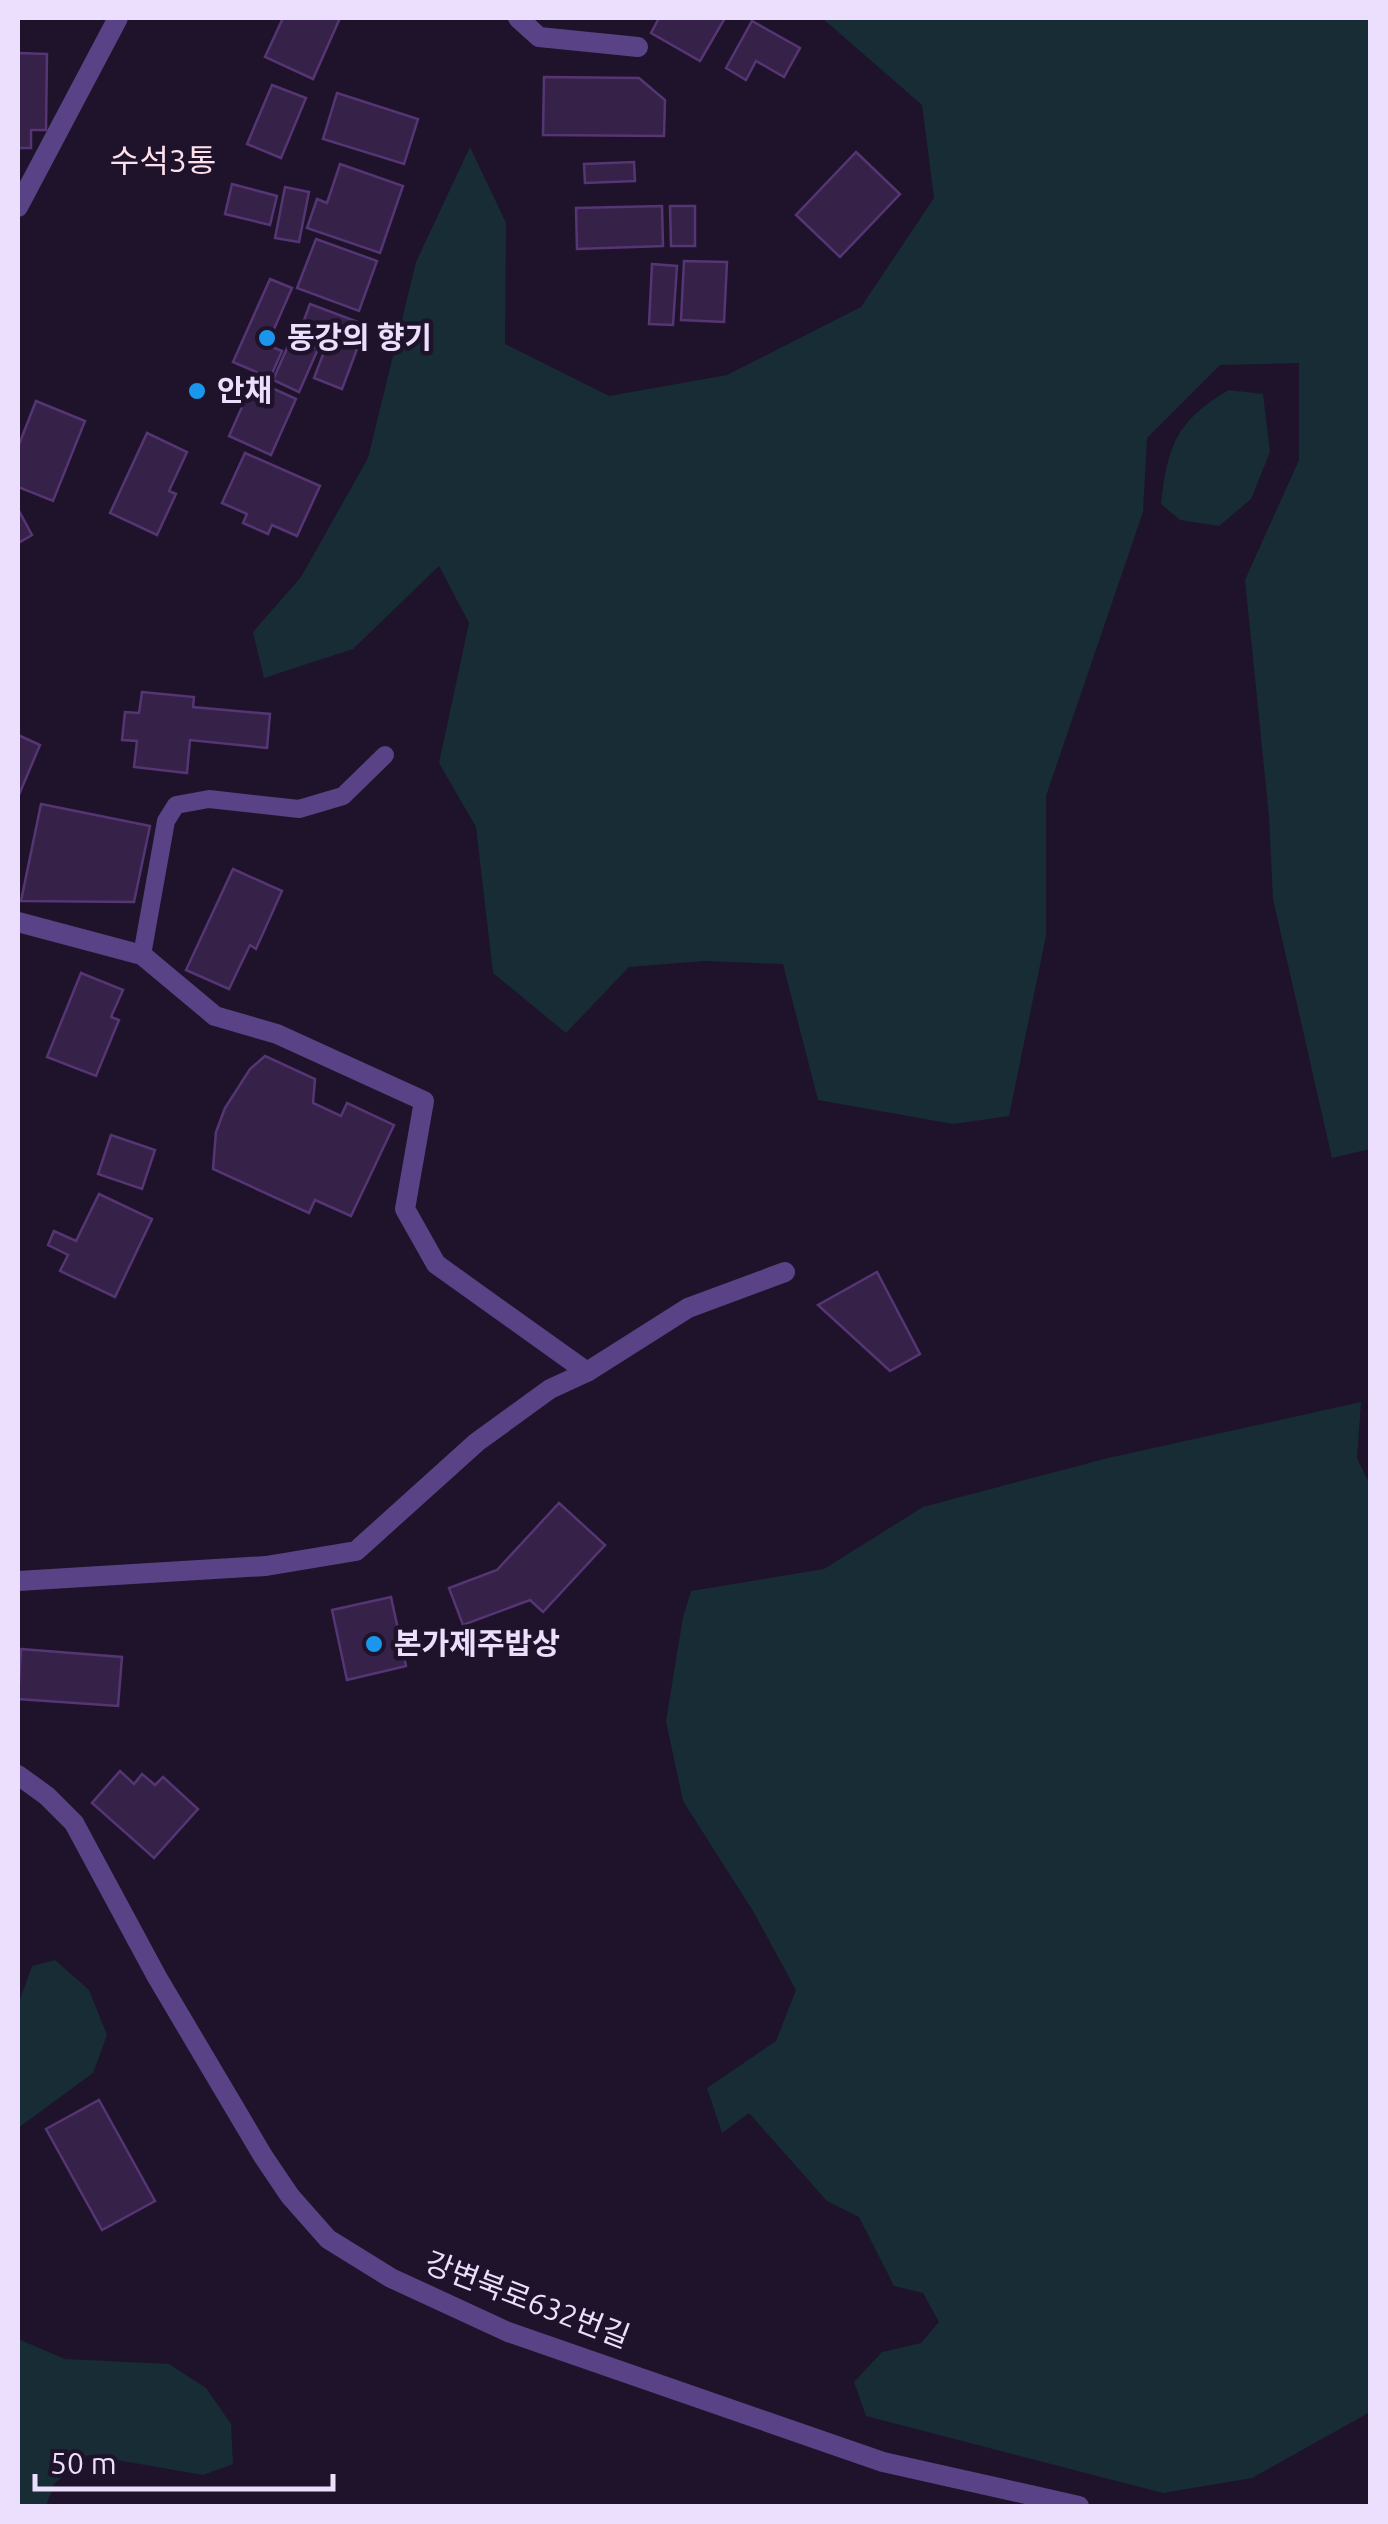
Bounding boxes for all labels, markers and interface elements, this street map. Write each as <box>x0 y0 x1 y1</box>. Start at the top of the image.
district label: 수석3통 <box>110 142 216 178</box>
place label: 동강의 향기 <box>287 320 432 354</box>
marker: 동강의 향기 <box>256 327 278 349</box>
place label: 안채 <box>217 373 272 407</box>
marker: 안채 <box>186 380 208 402</box>
place label: 본가제주밥상 <box>394 1626 560 1660</box>
marker: 본가제주밥상 <box>363 1633 385 1655</box>
street label: 강변북로632번길 <box>420 2244 634 2354</box>
scale bar <box>35 2429 332 2491</box>
text: 50 m <box>50 2446 117 2480</box>

